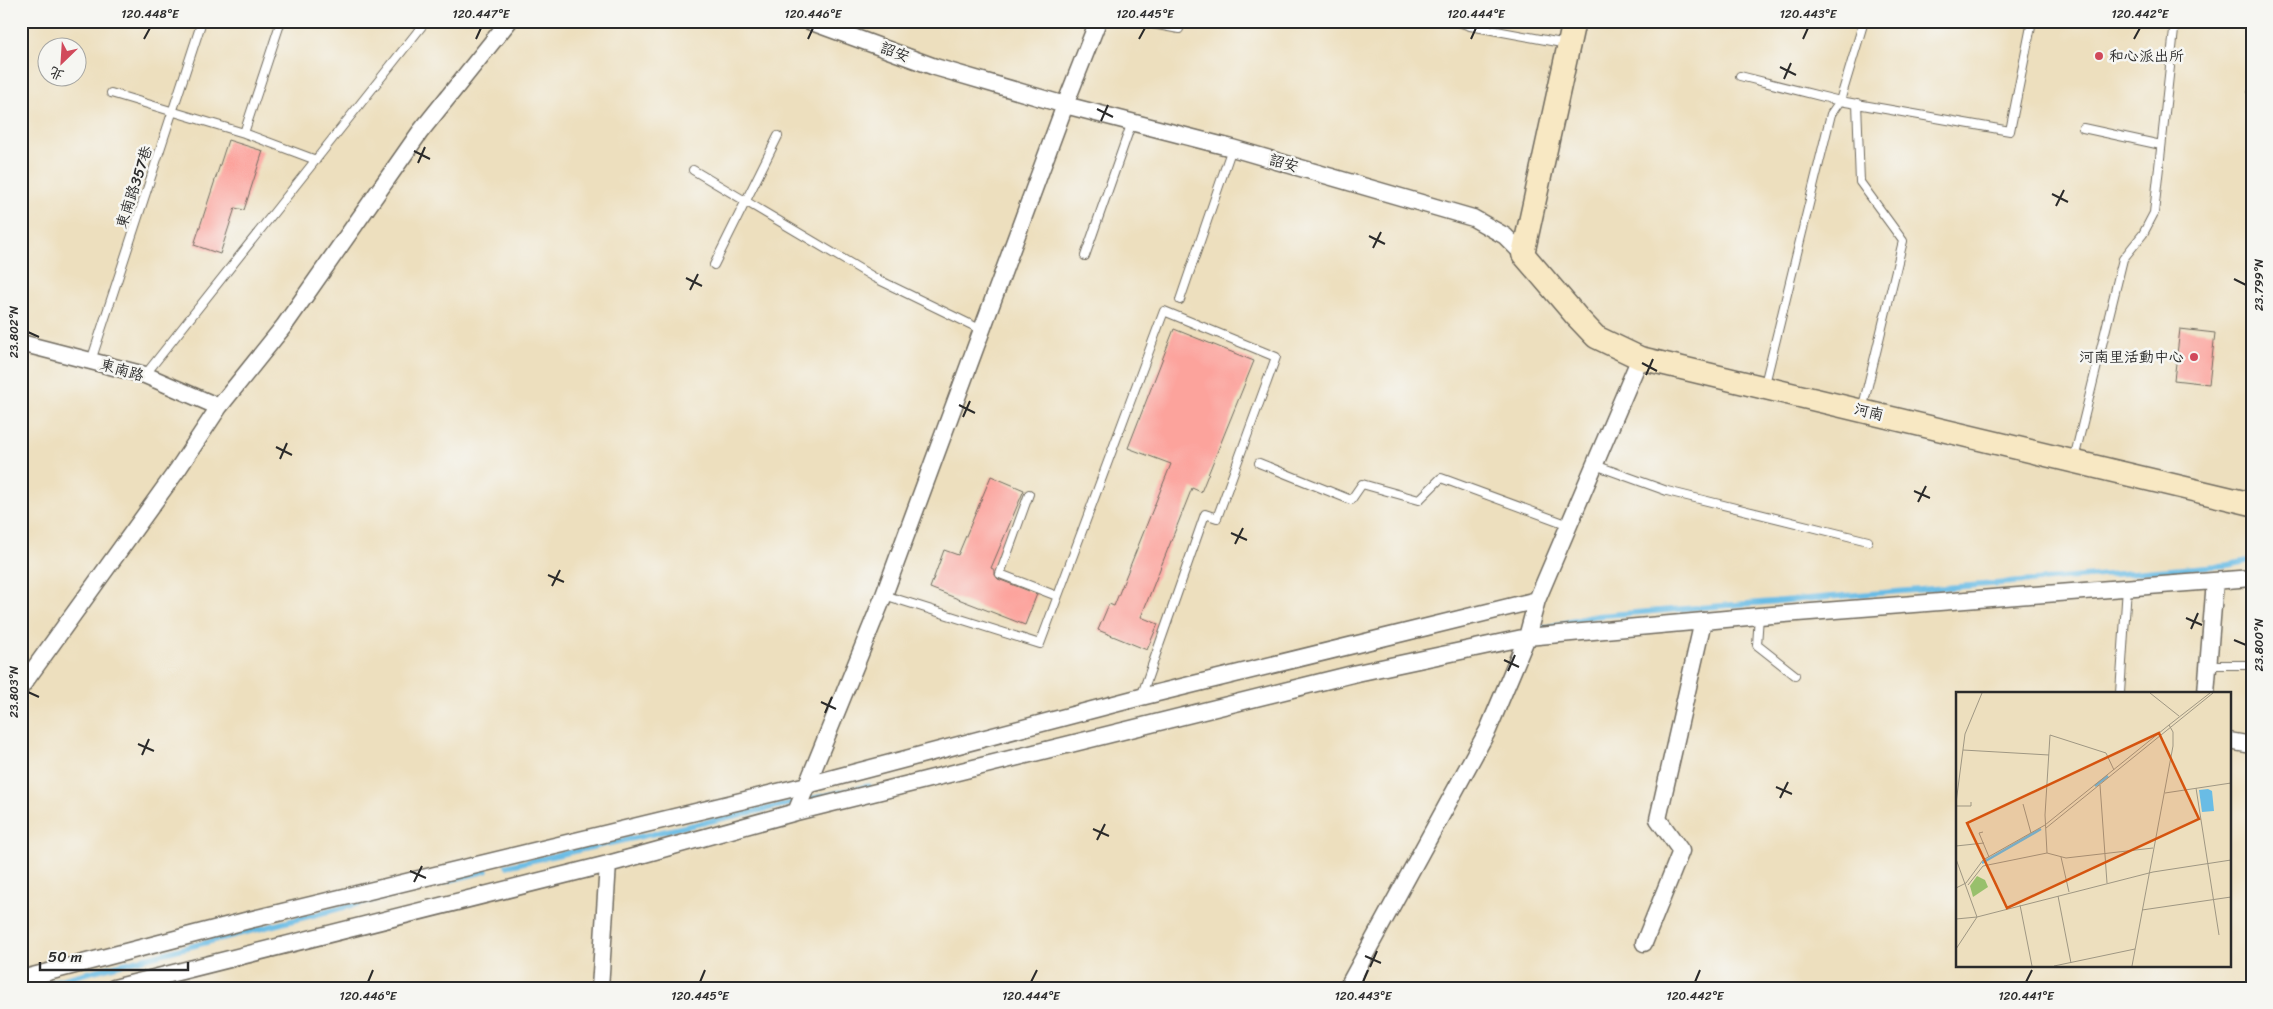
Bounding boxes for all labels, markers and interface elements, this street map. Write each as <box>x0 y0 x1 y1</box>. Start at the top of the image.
text: 120.448°E <box>121 3 180 25</box>
text: 120.447°E <box>453 3 511 25</box>
text: 120.446°E <box>785 3 843 25</box>
text: 120.445°E <box>1116 3 1175 25</box>
text: 120.444°E <box>1447 3 1506 25</box>
text: 120.443°E <box>1780 3 1838 25</box>
text: 120.442°E <box>2111 3 2170 25</box>
street label: 詔安 <box>876 35 914 69</box>
north arrow <box>38 38 88 88</box>
place label: 和心派出所 <box>2109 43 2184 69</box>
marker: 和心派出所 <box>2093 50 2105 62</box>
text: 北 <box>45 59 68 88</box>
street label: 東南路357巷 <box>108 142 160 232</box>
street label: 詔安 <box>1266 146 1302 180</box>
text: 23.799°N <box>2248 258 2270 311</box>
text: 23.802°N <box>3 305 25 358</box>
place label: 河南里活動中心 <box>2079 344 2184 370</box>
street label: 東南路 <box>97 351 147 389</box>
marker: 河南里活動中心 <box>2188 351 2200 363</box>
street label: 河南 <box>1851 396 1887 428</box>
text: 23.800°N <box>2248 618 2270 672</box>
text: 23.803°N <box>3 665 25 718</box>
inset map <box>1956 692 2230 966</box>
scale bar <box>40 939 188 971</box>
text: 50 m <box>48 944 83 970</box>
text: 120.446°E <box>340 985 398 1007</box>
text: 120.445°E <box>671 985 730 1007</box>
text: 120.444°E <box>1002 985 1061 1007</box>
text: 120.443°E <box>1335 985 1393 1007</box>
text: 120.442°E <box>1666 985 1725 1007</box>
text: 120.441°E <box>1998 985 2055 1007</box>

